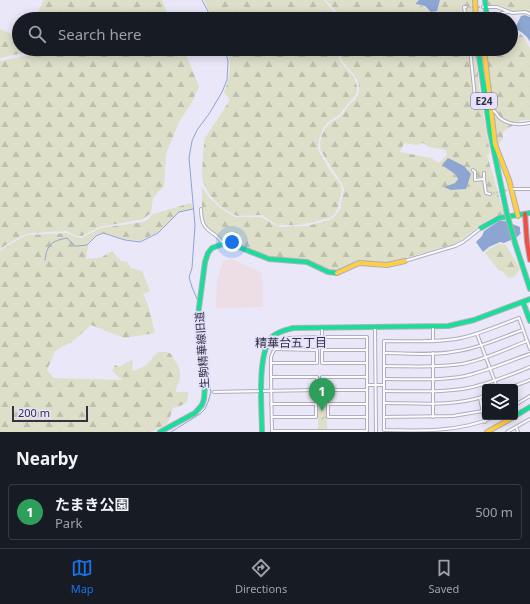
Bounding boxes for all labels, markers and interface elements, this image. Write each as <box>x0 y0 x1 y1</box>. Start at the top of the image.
search box <box>12 12 518 56</box>
icon: search <box>26 23 48 45</box>
text: Search here <box>58 24 141 44</box>
road number: E24 <box>471 93 497 109</box>
your location <box>222 232 242 252</box>
street label: 生駒精華線旧道 <box>191 311 212 389</box>
district label: 精華台五丁目 <box>255 334 327 351</box>
pin: 1 <box>309 378 335 411</box>
map controls <box>482 384 518 420</box>
button: layers <box>482 384 518 420</box>
scale bar <box>12 404 88 423</box>
text: 200 m <box>18 405 50 420</box>
text: Nearby <box>16 447 78 470</box>
text: たまき公園 <box>55 494 130 514</box>
text: 1 <box>26 503 34 521</box>
text: 500 m <box>475 503 513 521</box>
text: Park <box>55 514 82 532</box>
tab: Map <box>71 557 94 596</box>
tab: Directions <box>235 557 287 596</box>
tab: Saved <box>429 557 459 596</box>

